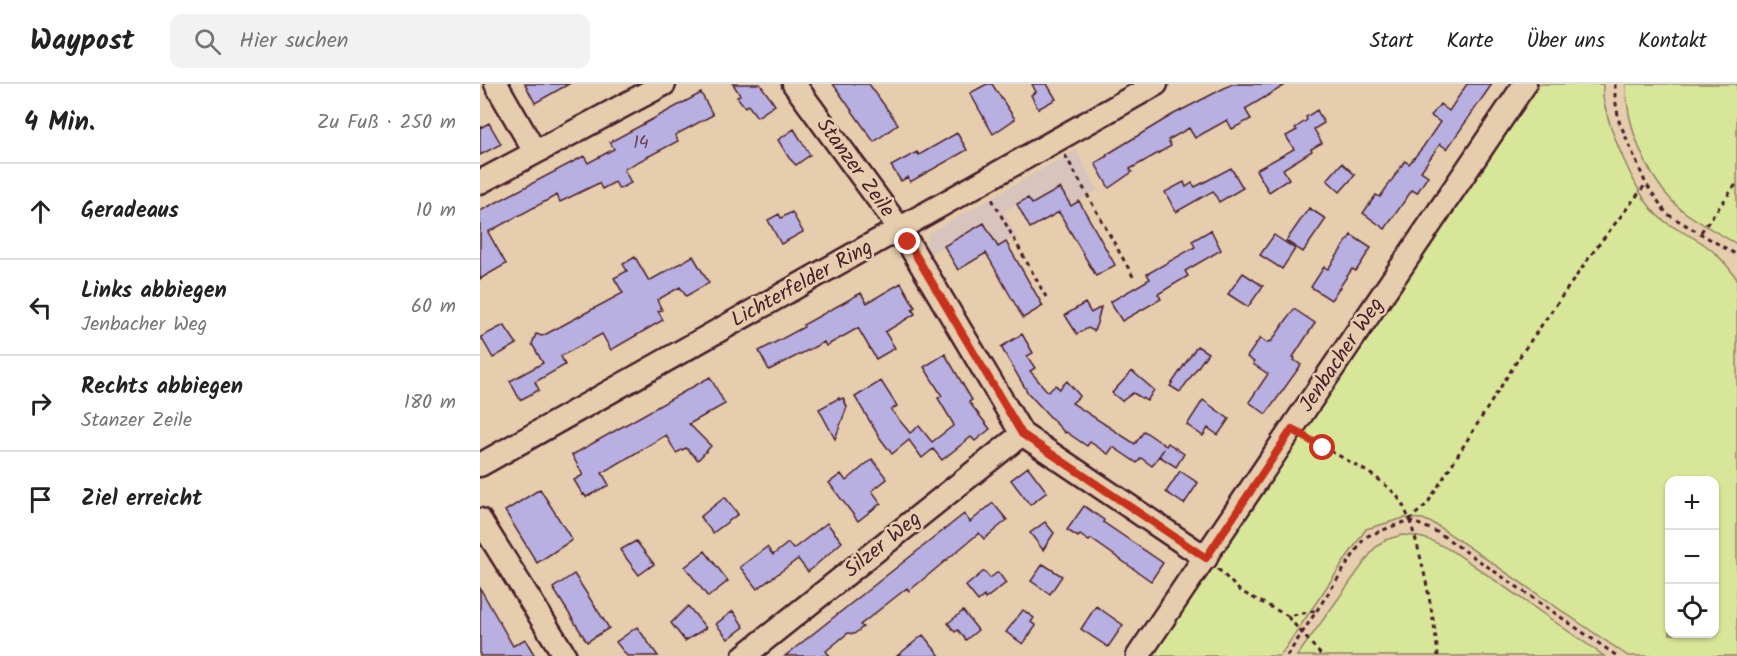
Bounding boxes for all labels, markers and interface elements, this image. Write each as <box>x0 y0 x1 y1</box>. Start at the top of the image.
search box <box>170 14 590 68</box>
text: Waypost <box>30 19 134 64</box>
text: Hier suchen <box>239 24 349 59</box>
icon: search <box>191 25 224 58</box>
text: Start <box>1369 25 1414 58</box>
text: Karte <box>1447 25 1493 58</box>
text: Über uns <box>1526 25 1605 58</box>
text: Kontakt <box>1638 25 1707 58</box>
text: 4 Min. <box>24 102 95 144</box>
text: Zu Fuß · 250 m <box>317 107 456 139</box>
street label: Stanzer Zeile <box>807 111 903 225</box>
house number: 14 <box>633 129 649 158</box>
text: Geradeaus <box>81 194 179 229</box>
icon: ahead <box>24 195 57 228</box>
text: 10 m <box>416 195 456 227</box>
route end <box>894 228 920 254</box>
street label: Lichterfelder Ring <box>725 231 879 337</box>
text: Links abbiegen <box>81 274 227 309</box>
icon: left <box>24 291 57 324</box>
text: 60 m <box>411 291 456 323</box>
street label: Jenbacher Weg <box>1291 291 1393 419</box>
text: Jenbacher Weg <box>81 309 207 341</box>
text: Rechts abbiegen <box>81 370 243 405</box>
icon: right <box>24 387 57 420</box>
text: 180 m <box>404 387 456 419</box>
text: Stanzer Zeile <box>81 405 192 437</box>
route start <box>1309 434 1335 460</box>
map controls <box>1665 476 1719 638</box>
button: + <box>1665 476 1719 530</box>
text: Ziel erreicht <box>81 482 202 517</box>
icon: arrive <box>24 483 57 516</box>
street label: Silzer Weg <box>837 503 929 587</box>
button: − <box>1665 530 1719 584</box>
button: locate <box>1665 584 1719 638</box>

